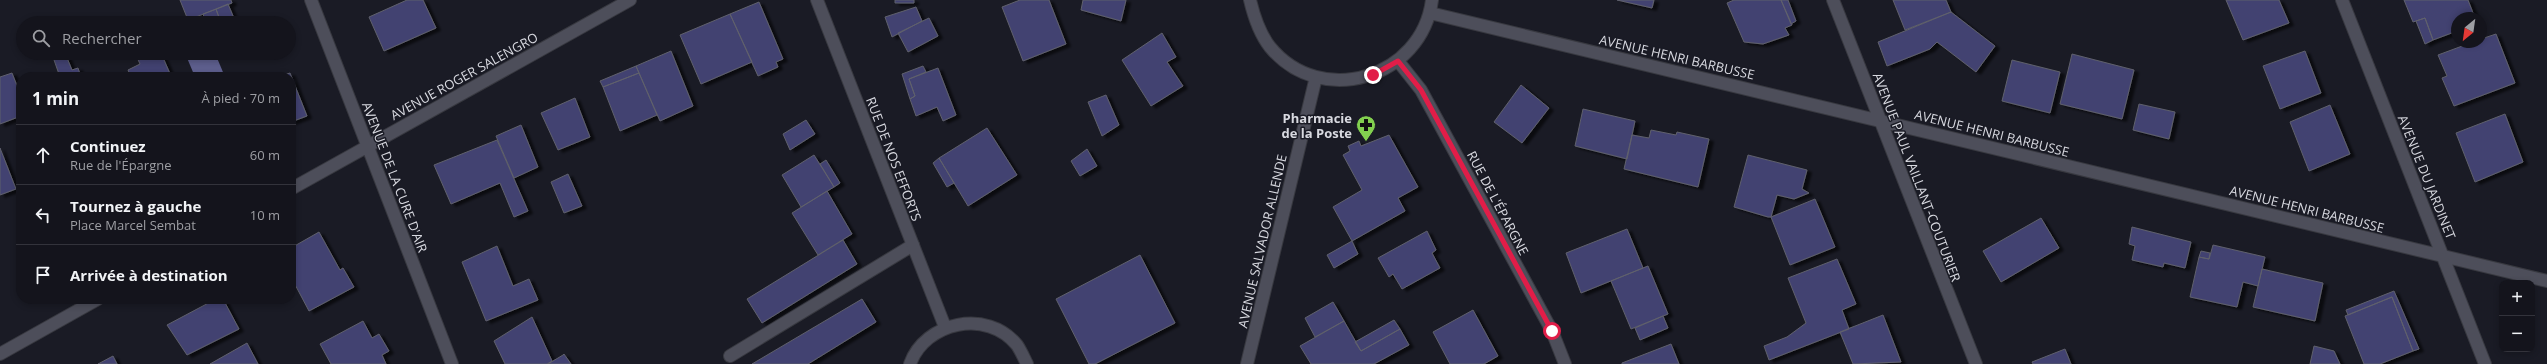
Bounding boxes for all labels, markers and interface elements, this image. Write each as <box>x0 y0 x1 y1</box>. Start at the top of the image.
north arrow <box>2451 12 2487 48</box>
search box <box>16 16 296 60</box>
icon: search <box>30 27 52 49</box>
text: Rechercher <box>62 28 142 48</box>
street label: AVENUE ROGER SALENGRO <box>387 28 541 124</box>
street label: AVENUE HENRI BARBUSSE <box>1598 30 1756 84</box>
route end <box>1364 66 1382 84</box>
street label: AVENUE PAUL VAILLANT-COUTURIER <box>1869 70 1965 284</box>
text: 1 min <box>32 87 79 110</box>
text: À pied · 70 m <box>201 89 280 107</box>
street label: RUE DE NOS EFFORTS <box>862 94 926 224</box>
street label: AVENUE DE LA CURE D'AIR <box>358 99 432 255</box>
street label: AVENUE HENRI BARBUSSE <box>1913 105 2071 161</box>
place label: Pharmacie de la Poste <box>1282 109 1352 142</box>
street label: AVENUE DU JARDINET <box>2394 112 2460 242</box>
pharmacy icon: Pharmacie de la Poste <box>1355 114 1377 142</box>
text: Continuez <box>70 136 146 156</box>
icon: ahead <box>32 144 54 166</box>
text: 60 m <box>250 146 280 164</box>
street label: RUE DE L'ÉPARGNE <box>1463 148 1533 258</box>
street label: AVENUE SALVADOR ALLENDE <box>1233 152 1291 330</box>
text: Rue de l'Épargne <box>70 156 171 174</box>
street label: AVENUE HENRI BARBUSSE <box>2228 181 2386 237</box>
text: Tournez à gauche <box>70 196 201 216</box>
icon: left <box>32 204 54 226</box>
text: 10 m <box>250 206 280 224</box>
text: Place Marcel Sembat <box>70 216 196 234</box>
icon: arrive <box>32 264 54 286</box>
text: Arrivée à destination <box>70 265 228 285</box>
map controls <box>2499 280 2535 352</box>
button: + <box>2499 280 2535 316</box>
button: − <box>2499 316 2535 352</box>
route start <box>1543 322 1561 340</box>

